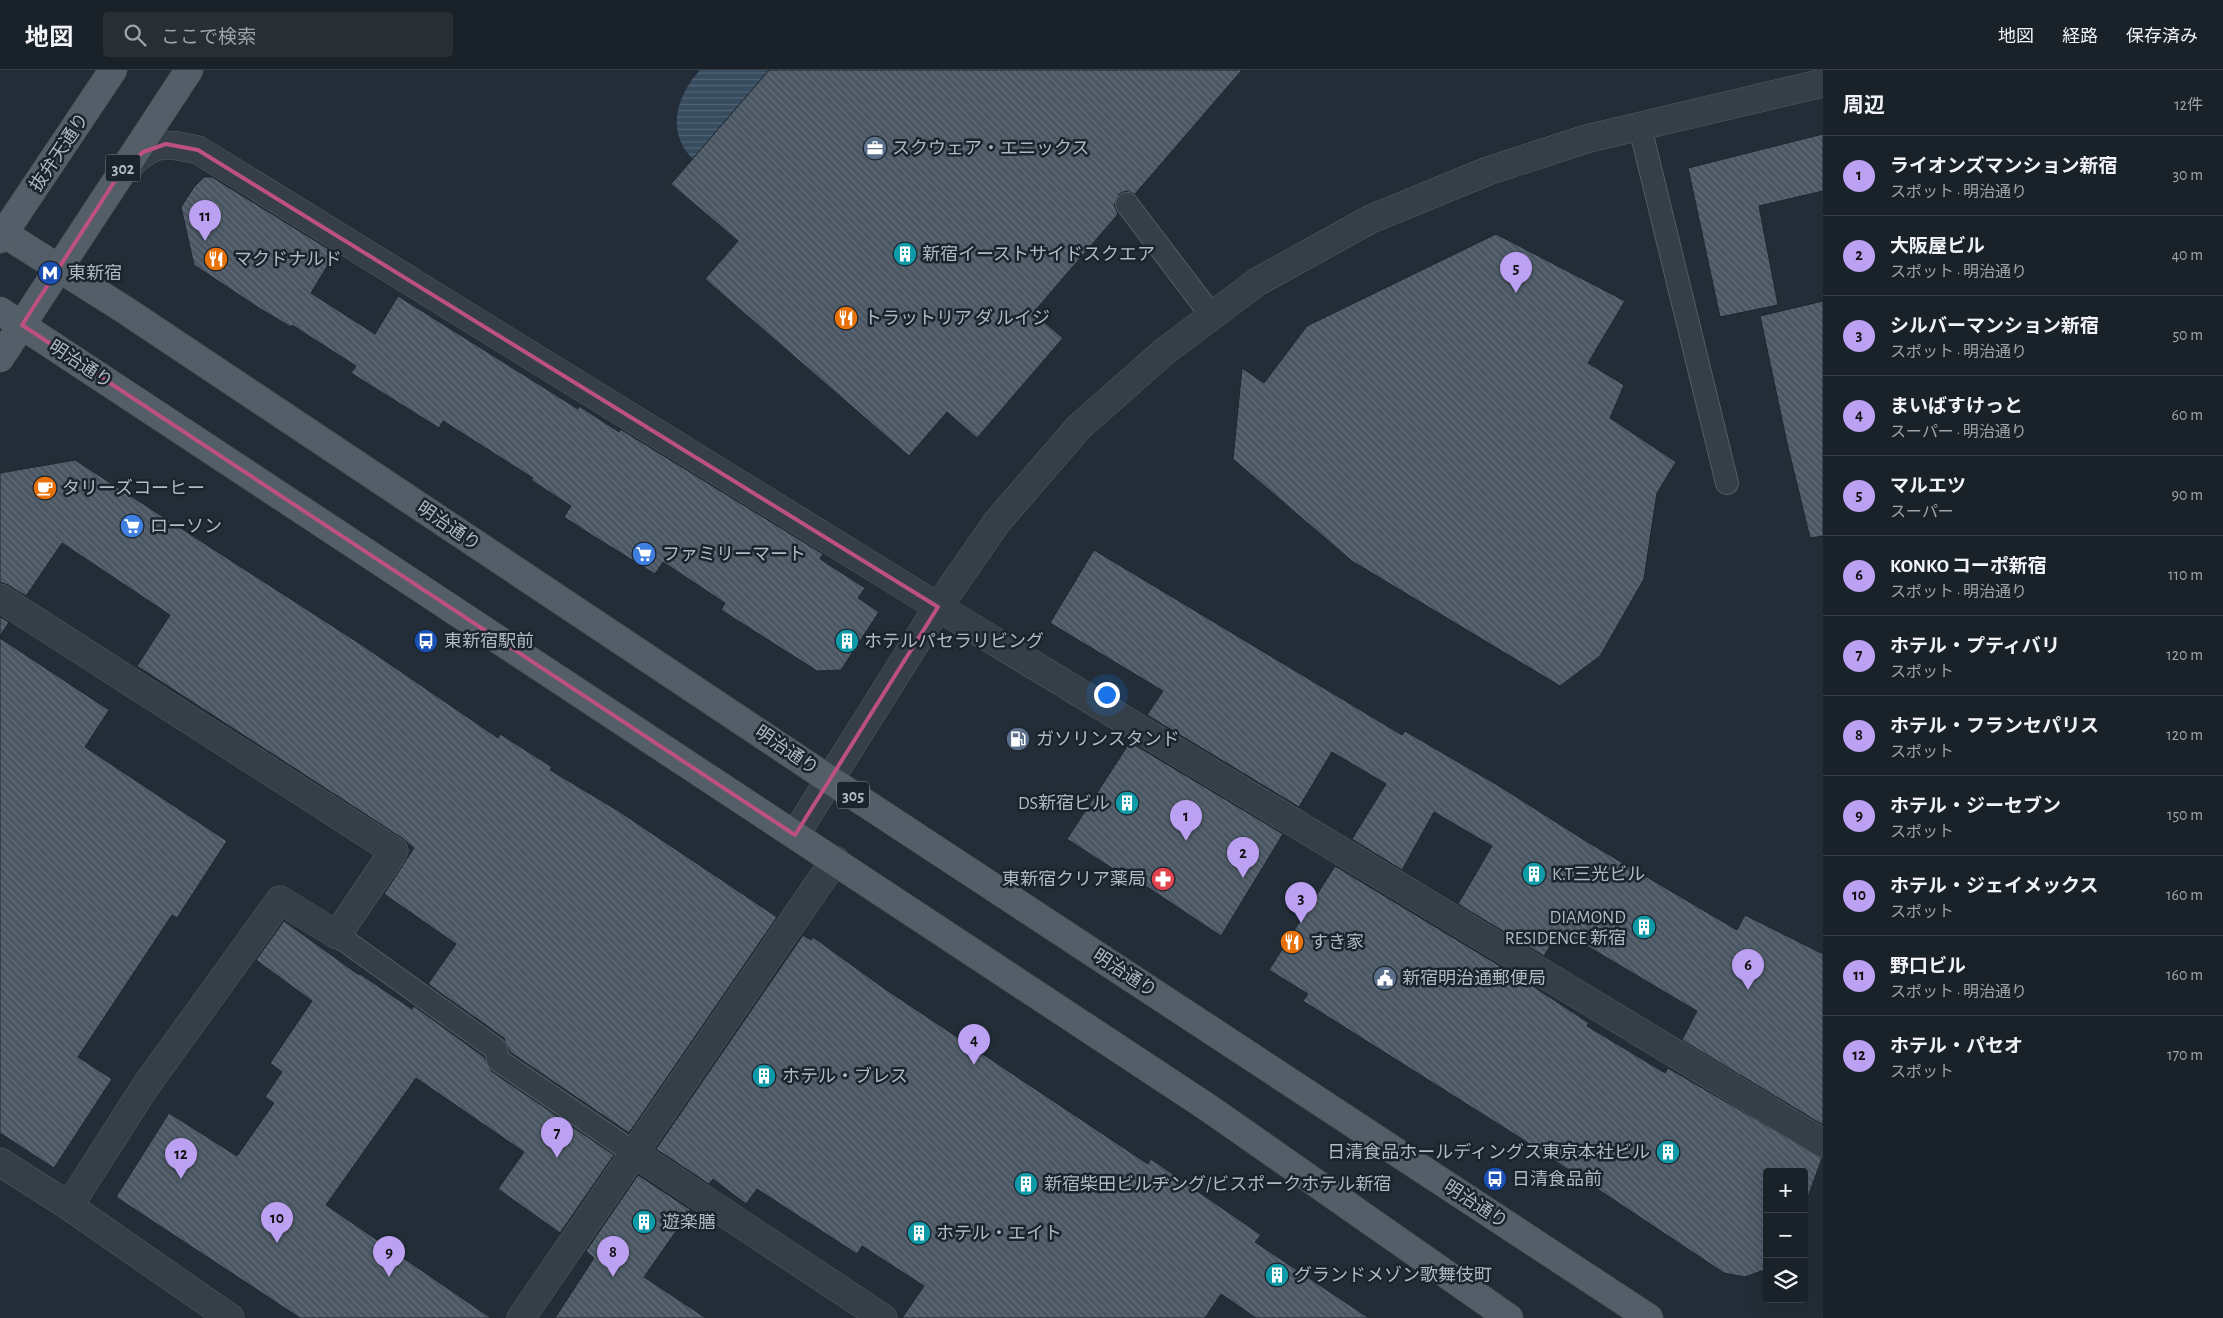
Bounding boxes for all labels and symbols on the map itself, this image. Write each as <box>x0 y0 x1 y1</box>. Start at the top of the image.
street label: 抜弁天通り <box>26 109 92 195</box>
office icon: スクウェア・エニックス <box>862 135 888 161</box>
place label: スクウェア・エニックス <box>892 139 1089 158</box>
road number: 302 <box>106 155 140 182</box>
pin: 11 <box>189 200 221 241</box>
building icon: 新宿イーストサイドスクエア <box>892 241 918 267</box>
place label: 新宿イーストサイドスクエア <box>922 245 1155 264</box>
restaurant icon: マクドナルド <box>203 246 229 272</box>
place label: マクドナルド <box>234 250 342 269</box>
pin: 5 <box>1500 252 1532 293</box>
metro station icon: 東新宿 <box>37 260 63 286</box>
place label: 東新宿 <box>68 264 122 283</box>
restaurant icon: トラットリア ダ ルイジ <box>833 305 859 331</box>
place label: トラットリア ダ ルイジ <box>864 308 1050 328</box>
street label: 明治通り <box>45 336 117 392</box>
cafe icon: タリーズコーヒー <box>32 475 58 501</box>
place label: タリーズコーヒー <box>62 478 205 498</box>
street label: 明治通り <box>414 498 484 554</box>
supermarket icon: ローソン <box>119 513 145 539</box>
place label: ローソン <box>150 518 222 536</box>
supermarket icon: ファミリーマート <box>631 541 657 567</box>
place label: ファミリーマート <box>662 546 806 564</box>
bus stop icon: 東新宿駅前 <box>413 628 439 654</box>
building icon: ホテルパセラリビング <box>834 628 860 654</box>
place label: 東新宿駅前 <box>444 631 534 651</box>
place label: ホテルパセラリビング <box>864 631 1044 651</box>
your location <box>1094 682 1120 708</box>
street label: 明治通り <box>752 722 822 778</box>
fuel station icon: ガソリンスタンド <box>1005 726 1031 752</box>
place label: ガソリンスタンド <box>1036 730 1180 749</box>
road number: 305 <box>837 782 869 808</box>
building icon: DS新宿ビル <box>1114 790 1140 816</box>
place label: DS新宿ビル <box>1018 794 1110 813</box>
pin: 1 <box>1170 800 1202 841</box>
pin: 2 <box>1227 837 1259 878</box>
building icon: K.T三光ビル <box>1521 861 1547 887</box>
place label: K.T三光ビル <box>1552 865 1645 884</box>
pharmacy icon: 東新宿クリア薬局 <box>1150 866 1176 892</box>
place label: 東新宿クリア薬局 <box>1002 870 1146 889</box>
pin: 3 <box>1285 882 1317 923</box>
place label: DIAMOND RESIDENCE 新宿 <box>1505 909 1626 948</box>
building icon: DIAMOND RESIDENCE 新宿 <box>1631 914 1657 940</box>
restaurant icon: すき家 <box>1279 929 1305 955</box>
place label: すき家 <box>1310 933 1364 952</box>
street label: 明治通り <box>1089 945 1161 1001</box>
pin: 6 <box>1732 949 1764 990</box>
public building icon: 新宿明治通郵便局 <box>1372 965 1398 991</box>
place label: 新宿明治通郵便局 <box>1402 968 1546 988</box>
pin: 4 <box>958 1024 990 1065</box>
building icon: ホテル・ブレス <box>751 1063 777 1089</box>
place label: ホテル・ブレス <box>782 1066 908 1086</box>
pin: 7 <box>541 1117 573 1158</box>
pin: 12 <box>165 1138 197 1179</box>
building icon: 日清食品ホールディングス東京本社ビル <box>1655 1139 1681 1165</box>
place label: 日清食品ホールディングス東京本社ビル <box>1327 1142 1650 1162</box>
bus stop icon: 日清食品前 <box>1482 1166 1508 1192</box>
place label: 日清食品前 <box>1512 1169 1602 1189</box>
building icon: 新宿柴田ビルヂング/ビスポークホテル新宿 <box>1013 1171 1039 1197</box>
place label: 新宿柴田ビルヂング/ビスポークホテル新宿 <box>1044 1174 1391 1194</box>
street label: 明治通り <box>1440 1176 1512 1232</box>
pin: 10 <box>261 1202 293 1243</box>
building icon: 遊楽膳 <box>631 1209 657 1235</box>
place label: 遊楽膳 <box>662 1212 716 1232</box>
building icon: ホテル・エイト <box>906 1220 932 1246</box>
place label: ホテル・エイト <box>936 1224 1062 1243</box>
pin: 9 <box>373 1236 405 1277</box>
pin: 8 <box>597 1236 629 1277</box>
building icon: グランドメゾン歌舞伎町 <box>1264 1262 1290 1288</box>
place label: グランドメゾン歌舞伎町 <box>1294 1265 1492 1285</box>

